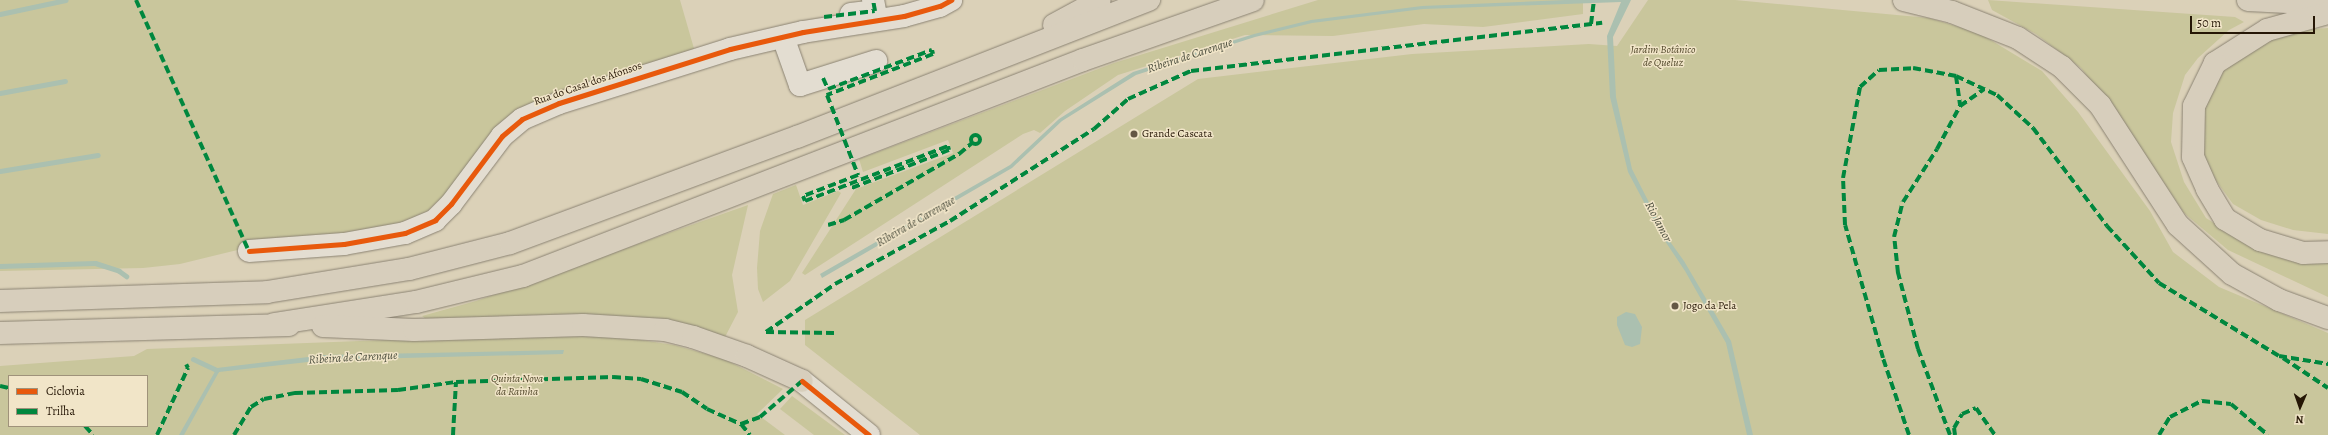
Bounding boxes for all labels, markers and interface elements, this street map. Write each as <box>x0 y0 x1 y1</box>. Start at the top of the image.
scale bar <box>2192 8 2317 34</box>
text: 50 m <box>2197 15 2221 31</box>
water label: Ribeira de Carenque <box>1146 35 1234 77</box>
park label: Jardim Botânico de Queluz <box>1631 44 1695 70</box>
street label: Rua do Casal dos Afonsos <box>532 59 644 109</box>
place label: Grande Cascata <box>1142 127 1212 141</box>
marker: Grande Cascata <box>1129 129 1139 139</box>
water label: Ribeira de Carenque <box>874 194 958 250</box>
water label: Rio Jamor <box>1641 199 1675 245</box>
place label: Jogo da Pela <box>1683 299 1736 313</box>
marker: Jogo da Pela <box>1670 301 1680 311</box>
water label: Ribeira de Carenque <box>308 348 398 368</box>
park label: Quinta Nova da Rainha <box>491 373 543 399</box>
legend <box>8 375 148 427</box>
text: Ciclovia <box>46 383 85 399</box>
north arrow <box>2280 387 2320 427</box>
text: Trilha <box>46 403 75 419</box>
text: N <box>2295 412 2304 427</box>

